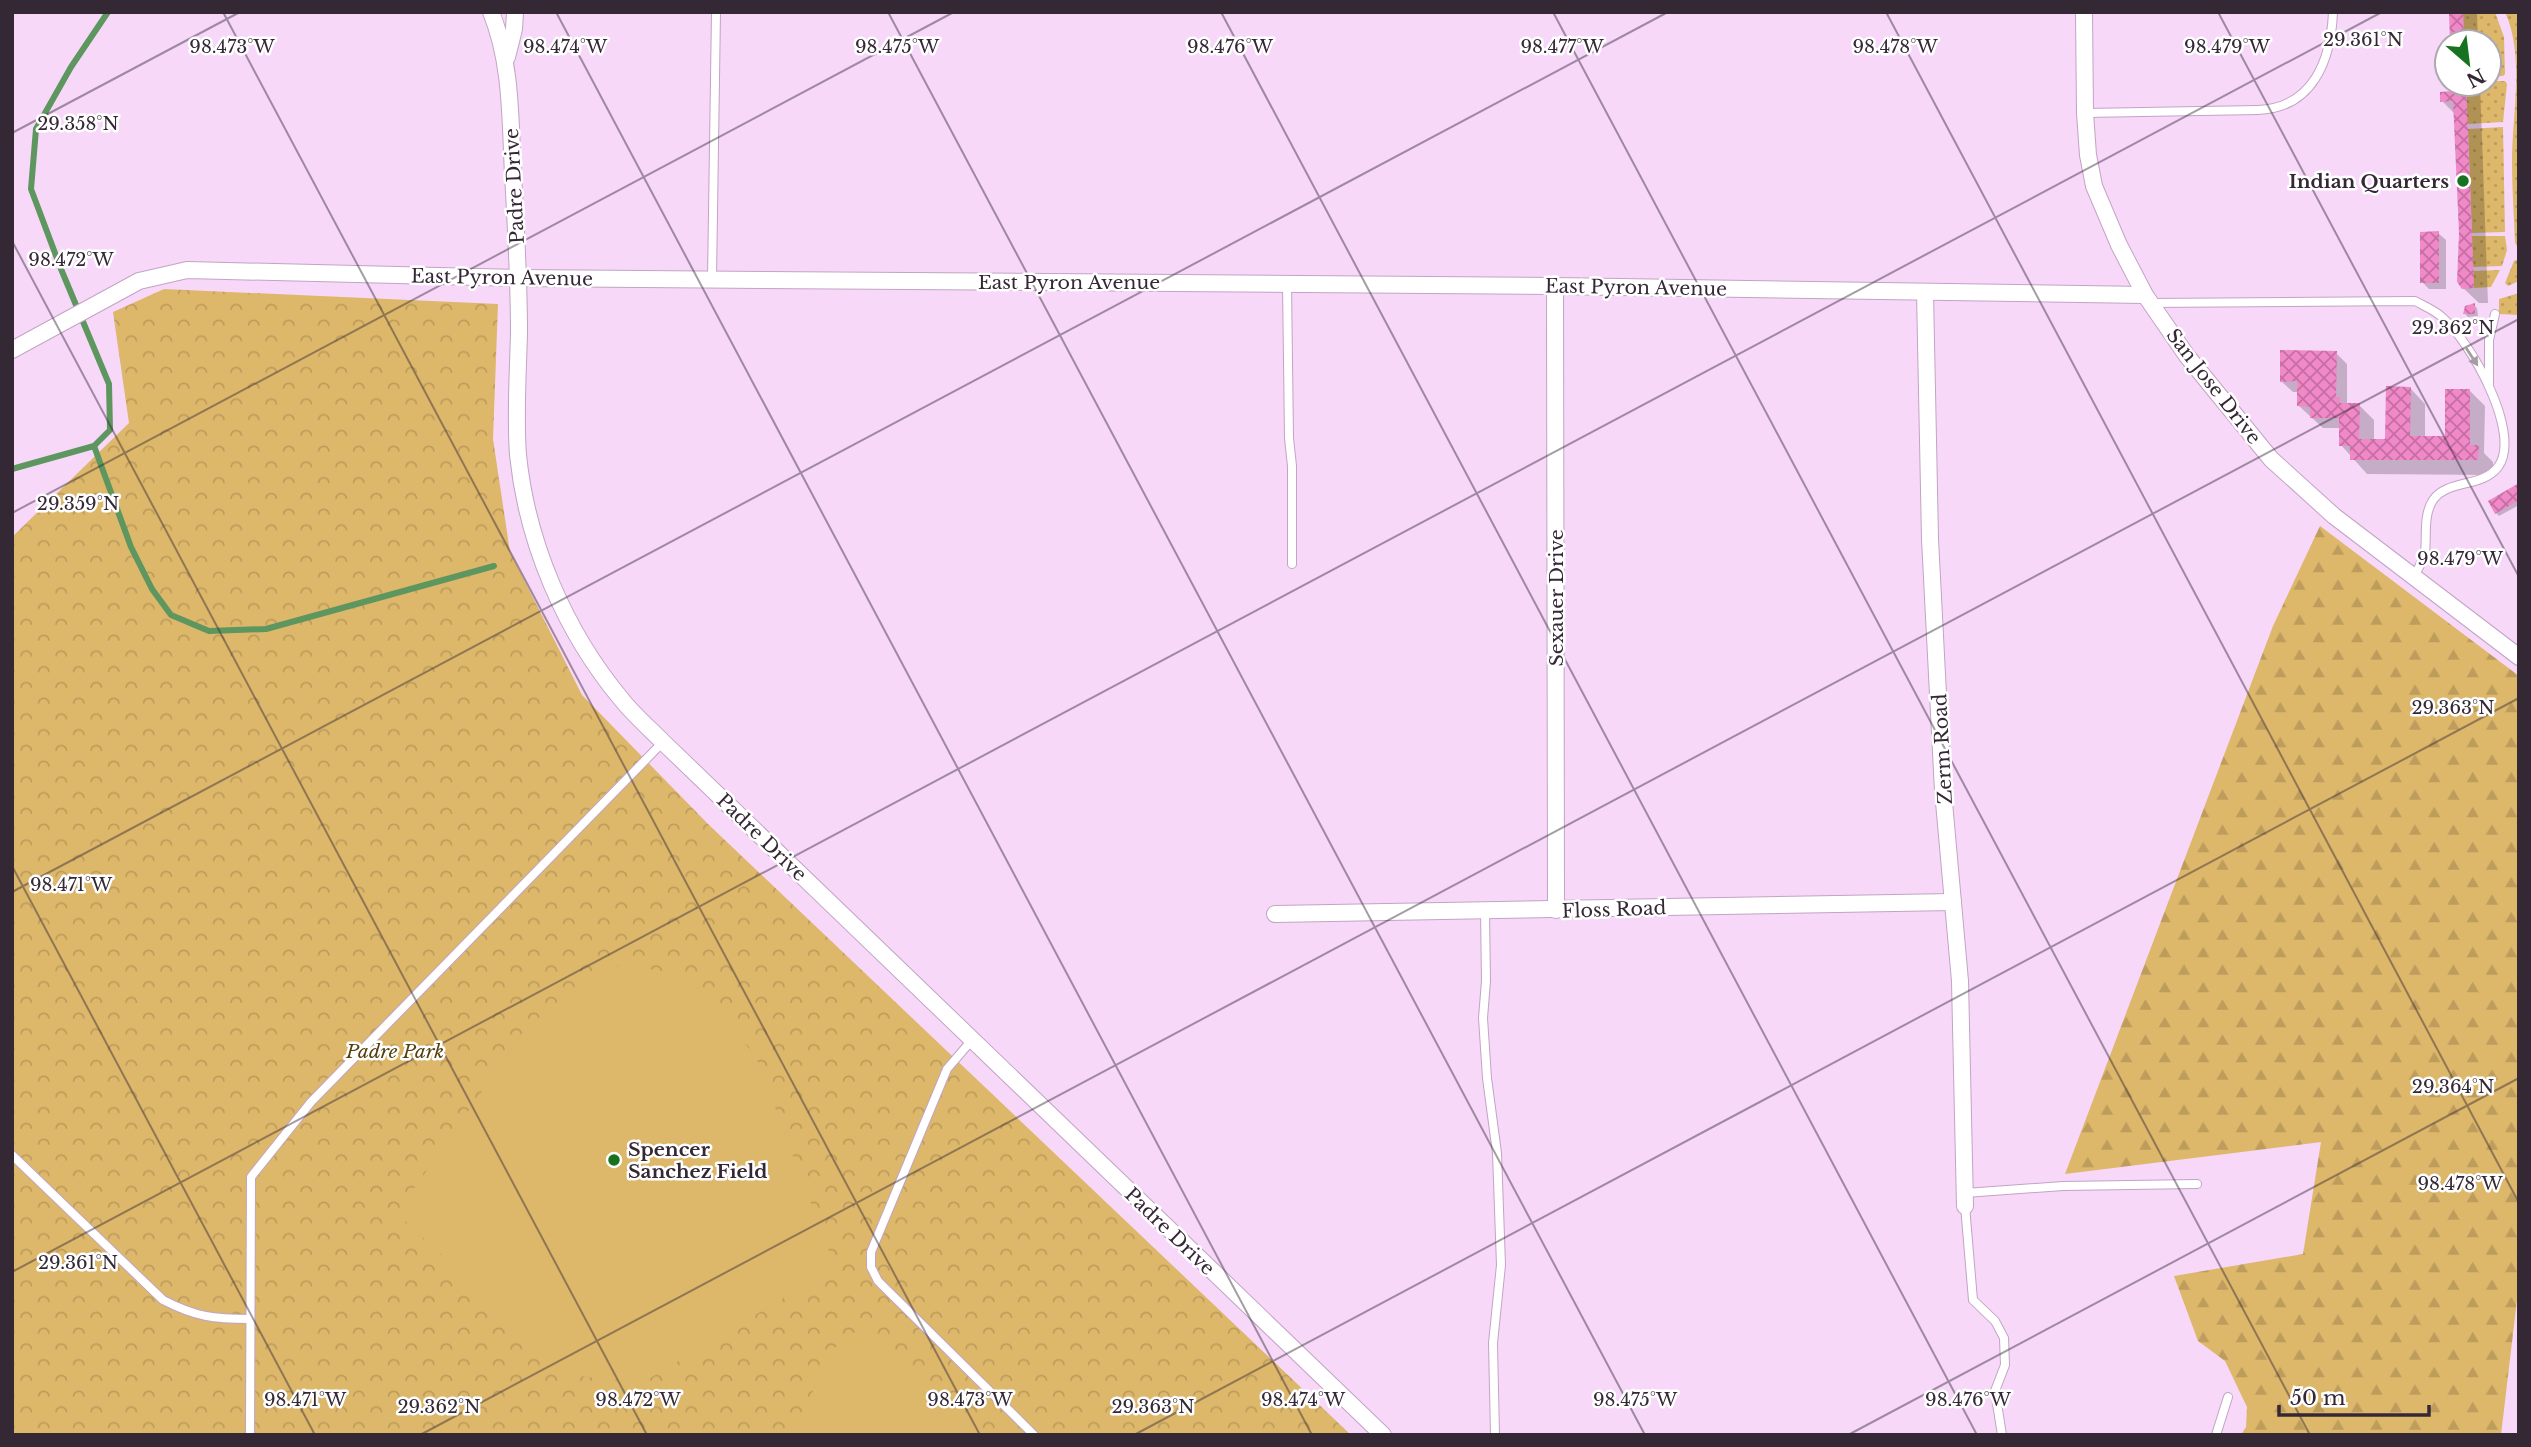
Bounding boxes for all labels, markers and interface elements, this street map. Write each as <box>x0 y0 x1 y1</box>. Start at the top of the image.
north arrow <box>2433 28 2503 98</box>
text: 29.361°N <box>2323 29 2403 51</box>
text: 98.473°W <box>189 36 275 58</box>
text: 98.474°W <box>523 36 608 58</box>
text: 98.475°W <box>855 36 940 58</box>
text: 98.476°W <box>1187 36 1274 58</box>
text: 98.477°W <box>1520 36 1604 58</box>
text: 98.478°W <box>1852 36 1938 58</box>
text: 98.479°W <box>2184 36 2271 58</box>
text: N <box>2462 63 2489 92</box>
text: 29.358°N <box>37 113 119 135</box>
street label: Padre Drive <box>500 128 529 244</box>
place label: Indian Quarters <box>2289 170 2449 193</box>
marker: Indian Quarters <box>2455 173 2471 189</box>
text: 98.472°W <box>28 249 114 271</box>
street label: East Pyron Avenue <box>411 264 593 291</box>
street label: East Pyron Avenue <box>978 271 1160 294</box>
street label: East Pyron Avenue <box>1545 274 1727 301</box>
text: 29.362°N <box>2411 317 2495 339</box>
street label: San Jose Drive <box>2161 324 2266 449</box>
one-way arrow <box>2465 347 2478 366</box>
text: 29.359°N <box>37 493 119 515</box>
street label: Sexauer Drive <box>1545 529 1568 667</box>
text: 98.479°W <box>2417 548 2504 570</box>
street label: Zerm Road <box>1928 693 1957 805</box>
text: 29.363°N <box>2411 697 2495 719</box>
street label: Padre Drive <box>712 789 811 886</box>
text: 98.471°W <box>30 874 113 896</box>
street label: Floss Road <box>1561 896 1667 923</box>
park label: Padre Park <box>345 1040 444 1063</box>
text: 29.364°N <box>2412 1076 2494 1098</box>
place label: Spencer Sanchez Field <box>628 1138 768 1183</box>
marker: Spencer Sanchez Field <box>606 1152 622 1168</box>
text: 98.478°W <box>2417 1173 2503 1195</box>
street label: Padre Drive <box>1120 1183 1219 1280</box>
text: 29.361°N <box>38 1252 118 1274</box>
scale bar <box>2279 1374 2430 1418</box>
text: 50 m <box>2290 1385 2346 1411</box>
text: 98.471°W <box>264 1389 347 1411</box>
text: 98.472°W <box>595 1389 681 1411</box>
text: 98.473°W <box>927 1389 1013 1411</box>
text: 98.474°W <box>1261 1389 1346 1411</box>
text: 98.475°W <box>1593 1389 1678 1411</box>
text: 98.476°W <box>1925 1389 2012 1411</box>
text: 29.362°N <box>397 1396 481 1418</box>
text: 29.363°N <box>1111 1396 1195 1418</box>

